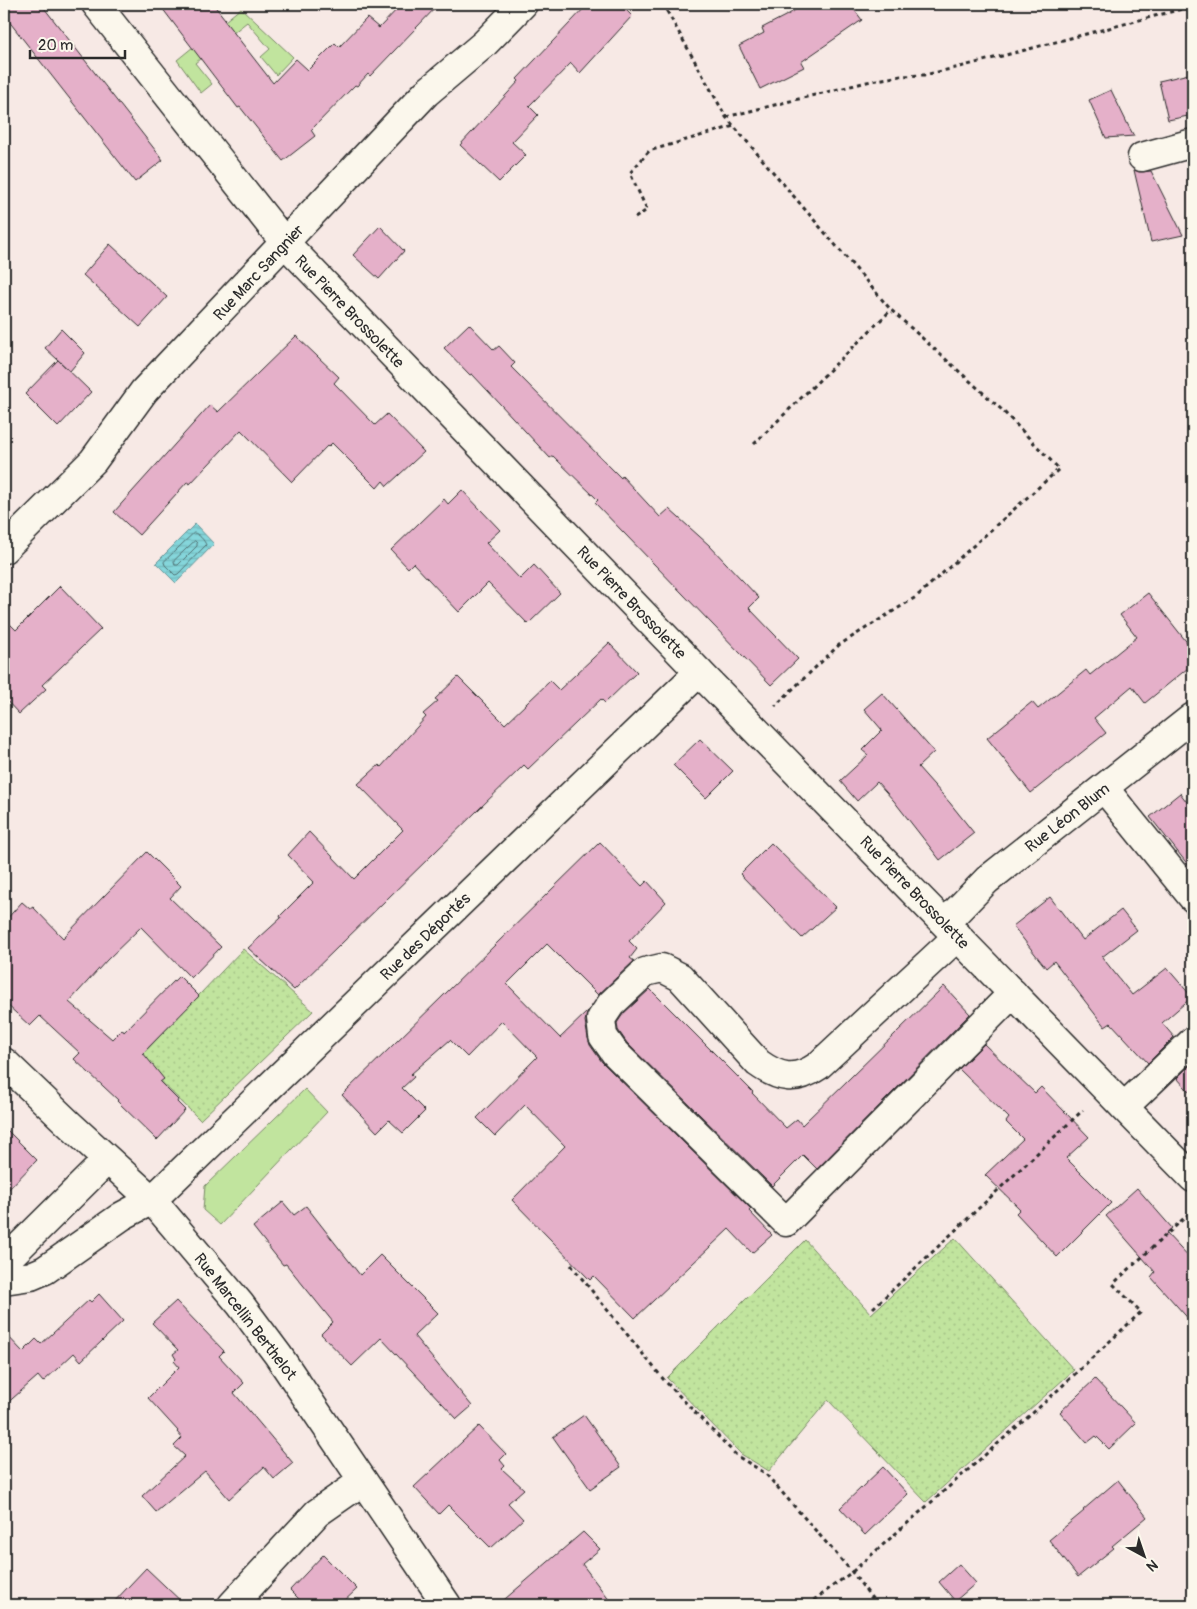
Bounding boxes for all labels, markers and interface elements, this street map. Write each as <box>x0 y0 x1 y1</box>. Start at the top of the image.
scale bar <box>30 28 125 60</box>
text: 20 m <box>38 36 73 55</box>
street label: Rue Marc Sangnier <box>209 220 308 325</box>
street label: Rue Pierre Brossolette <box>290 251 408 372</box>
street label: Rue Pierre Brossolette <box>572 542 690 663</box>
street label: Rue Léon Blum <box>1021 779 1114 857</box>
street label: Rue Pierre Brossolette <box>855 832 973 953</box>
street label: Rue des Déportés <box>376 889 475 985</box>
street label: Rue Marcellin Berthelot <box>189 1249 301 1384</box>
north arrow <box>1120 1532 1170 1582</box>
text: N <box>1143 1556 1161 1575</box>

